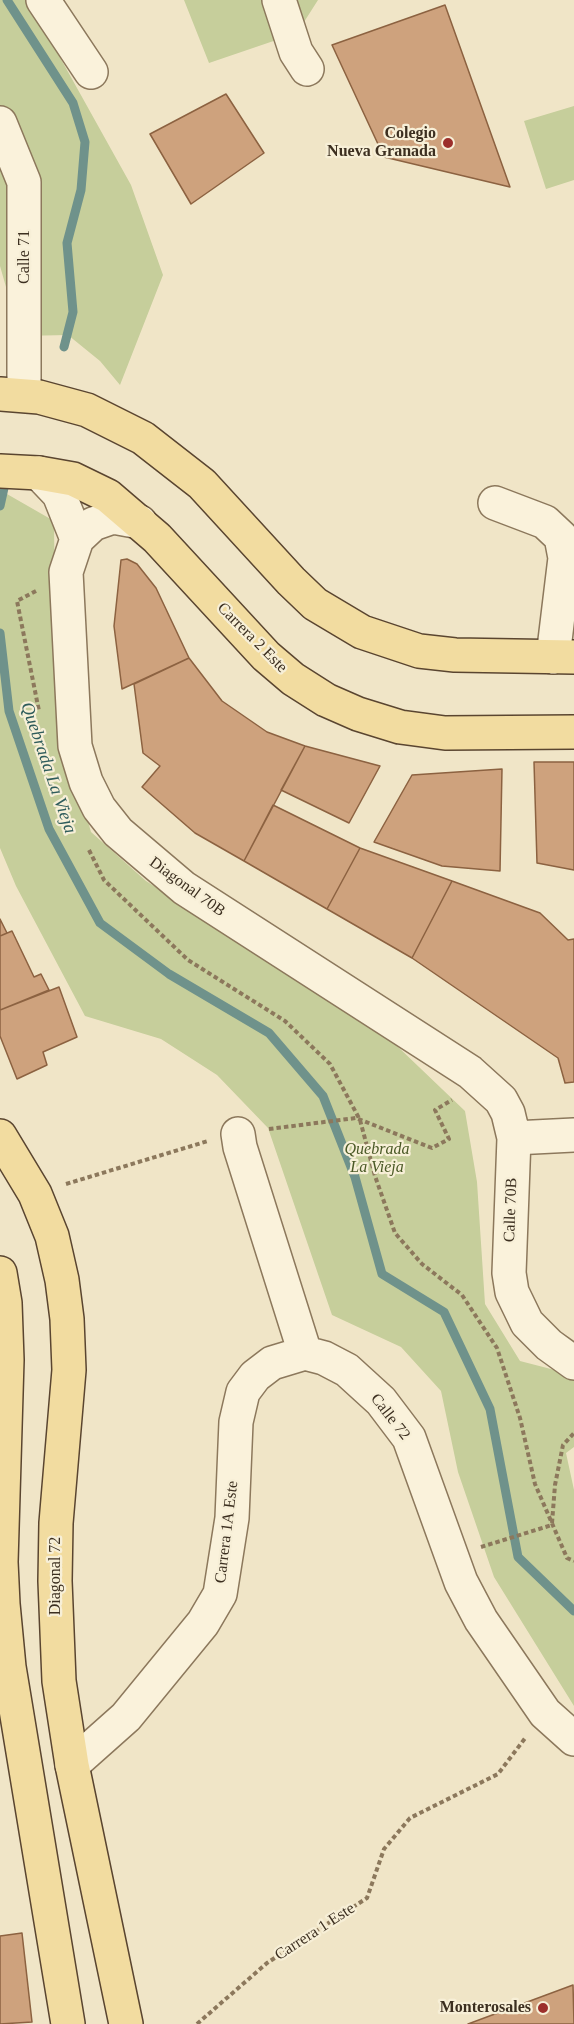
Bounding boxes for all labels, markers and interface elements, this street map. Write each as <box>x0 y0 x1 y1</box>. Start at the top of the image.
place label: Colegio Nueva Granada <box>327 124 436 162</box>
marker: Colegio Nueva Granada <box>441 136 455 150</box>
street label: Calle 71 <box>15 230 35 284</box>
street label: Carrera 2 Este <box>213 599 291 677</box>
water label: Quebrada La Vieja <box>15 699 81 837</box>
street label: Diagonal 70B <box>145 853 229 921</box>
park label: Quebrada La Vieja <box>345 1140 409 1178</box>
street label: Calle 70B <box>500 1177 522 1243</box>
street label: Calle 72 <box>366 1390 414 1444</box>
street label: Carrera 1A Este <box>211 1480 243 1584</box>
street label: Diagonal 72 <box>46 1537 66 1615</box>
street label: Carrera 1 Este <box>271 1899 359 1965</box>
place label: Monterosales <box>440 1998 531 2018</box>
marker: Monterosales <box>536 2001 550 2015</box>

